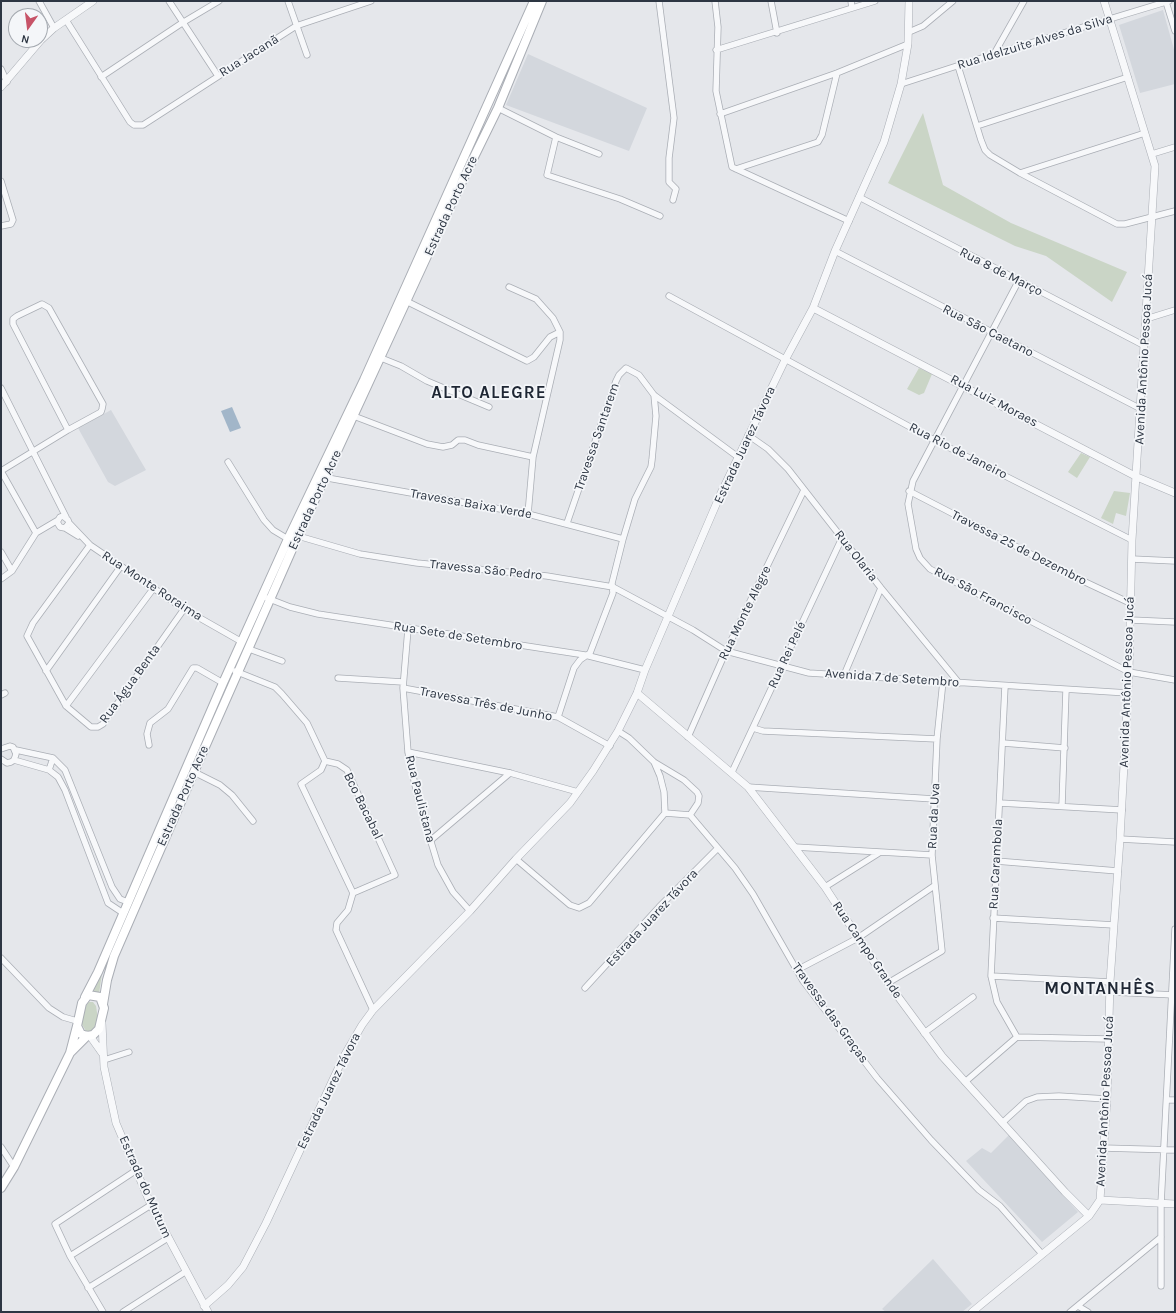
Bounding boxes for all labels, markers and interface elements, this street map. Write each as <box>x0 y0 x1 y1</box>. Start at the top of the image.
north arrow <box>8 8 48 48</box>
street label: Rua Idelzuite Alves da Silva <box>955 11 1115 73</box>
text: N <box>20 32 31 46</box>
street label: Rua Jacanã <box>216 32 282 80</box>
street label: Estrada Porto Acre <box>421 154 481 258</box>
street label: Rua 8 de Março <box>957 244 1045 300</box>
street label: Avenida Antônio Pessoa Jucá <box>1132 273 1156 445</box>
street label: Rua São Caetano <box>940 301 1036 361</box>
street label: Rua Luiz Moraes <box>948 371 1040 431</box>
street label: Travessa Santarem <box>571 381 623 493</box>
district label: ALTO ALEGRE <box>431 383 547 403</box>
street label: Estrada Juarez Távora <box>711 384 779 506</box>
street label: Rua Rio de Janeiro <box>906 419 1010 483</box>
street label: Estrada Porto Acre <box>285 448 345 552</box>
street label: Travessa Baixa Verde <box>409 486 533 522</box>
street label: Travessa 25 de Dezembro <box>949 507 1089 589</box>
street label: Rua Olaria <box>831 527 881 585</box>
street label: Rua Monte Roraima <box>99 548 205 624</box>
street label: Travessa São Pedro <box>429 556 543 584</box>
street label: Rua Monte Alegre <box>715 563 775 663</box>
street label: Rua São Francisco <box>931 564 1035 628</box>
street label: Avenida Antônio Pessoa Jucá <box>1116 596 1138 768</box>
street label: Rua Sete de Setembro <box>392 618 524 654</box>
street label: Rua Rei Pelé <box>765 619 809 691</box>
street label: Rua Água Benta <box>96 642 164 726</box>
street label: Avenida 7 de Setembro <box>824 666 960 690</box>
street label: Travessa Três de Junho <box>418 683 554 725</box>
street label: Estrada Porto Acre <box>154 743 212 849</box>
street label: Rua Paulistana <box>402 754 438 844</box>
street label: Bco Bacabal <box>340 770 386 842</box>
street label: Rua da Uva <box>924 783 944 849</box>
street label: Rua Carambola <box>986 818 1006 910</box>
street label: Estrada Juarez Távora <box>603 866 701 970</box>
street label: Rua Campo Grande <box>829 899 905 1001</box>
street label: Travessa das Graças <box>788 960 872 1066</box>
district label: MONTANHÊS <box>1044 979 1156 999</box>
street label: Avenida Antônio Pessoa Jucá <box>1093 1015 1117 1187</box>
street label: Estrada Juarez Távora <box>294 1030 364 1152</box>
street label: Estrada do Mutum <box>115 1133 175 1241</box>

